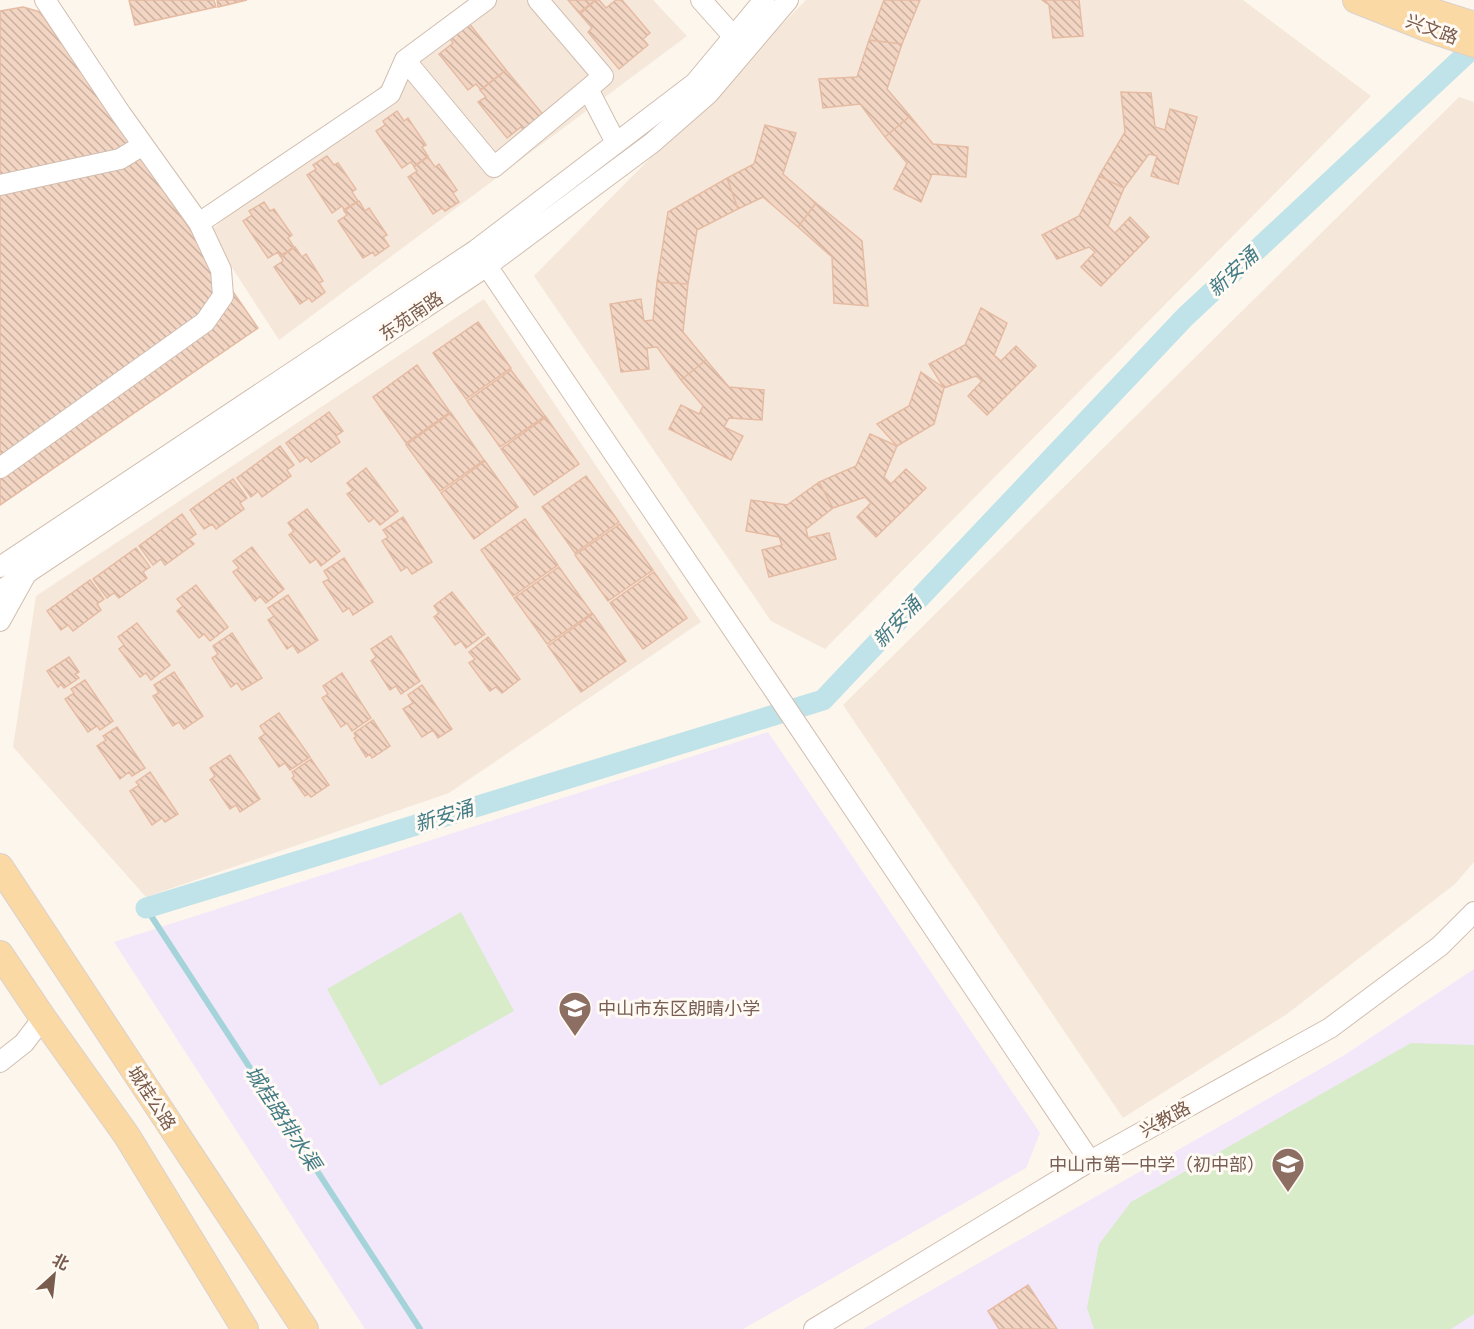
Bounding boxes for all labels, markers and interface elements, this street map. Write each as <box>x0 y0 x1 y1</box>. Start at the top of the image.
street label: 兴文路 <box>1403 9 1461 49</box>
water label: 新安涌 <box>1202 241 1265 302</box>
street label: 东苑南路 <box>375 286 447 346</box>
water label: 新安涌 <box>867 590 928 653</box>
water label: 新安涌 <box>412 794 478 837</box>
school or university icon: 中山市东区朗晴小学 <box>557 990 593 1037</box>
place label: 中山市东区朗晴小学 <box>598 997 760 1020</box>
water label: 城桂路排水渠 <box>239 1061 328 1178</box>
street label: 城桂公路 <box>123 1062 181 1134</box>
street label: 兴教路 <box>1136 1096 1194 1142</box>
school or university icon: 中山市第一中学（初中部） <box>1270 1146 1306 1193</box>
place label: 中山市第一中学（初中部） <box>1049 1153 1265 1176</box>
north arrow <box>24 1245 84 1305</box>
text: 北 <box>49 1249 72 1274</box>

